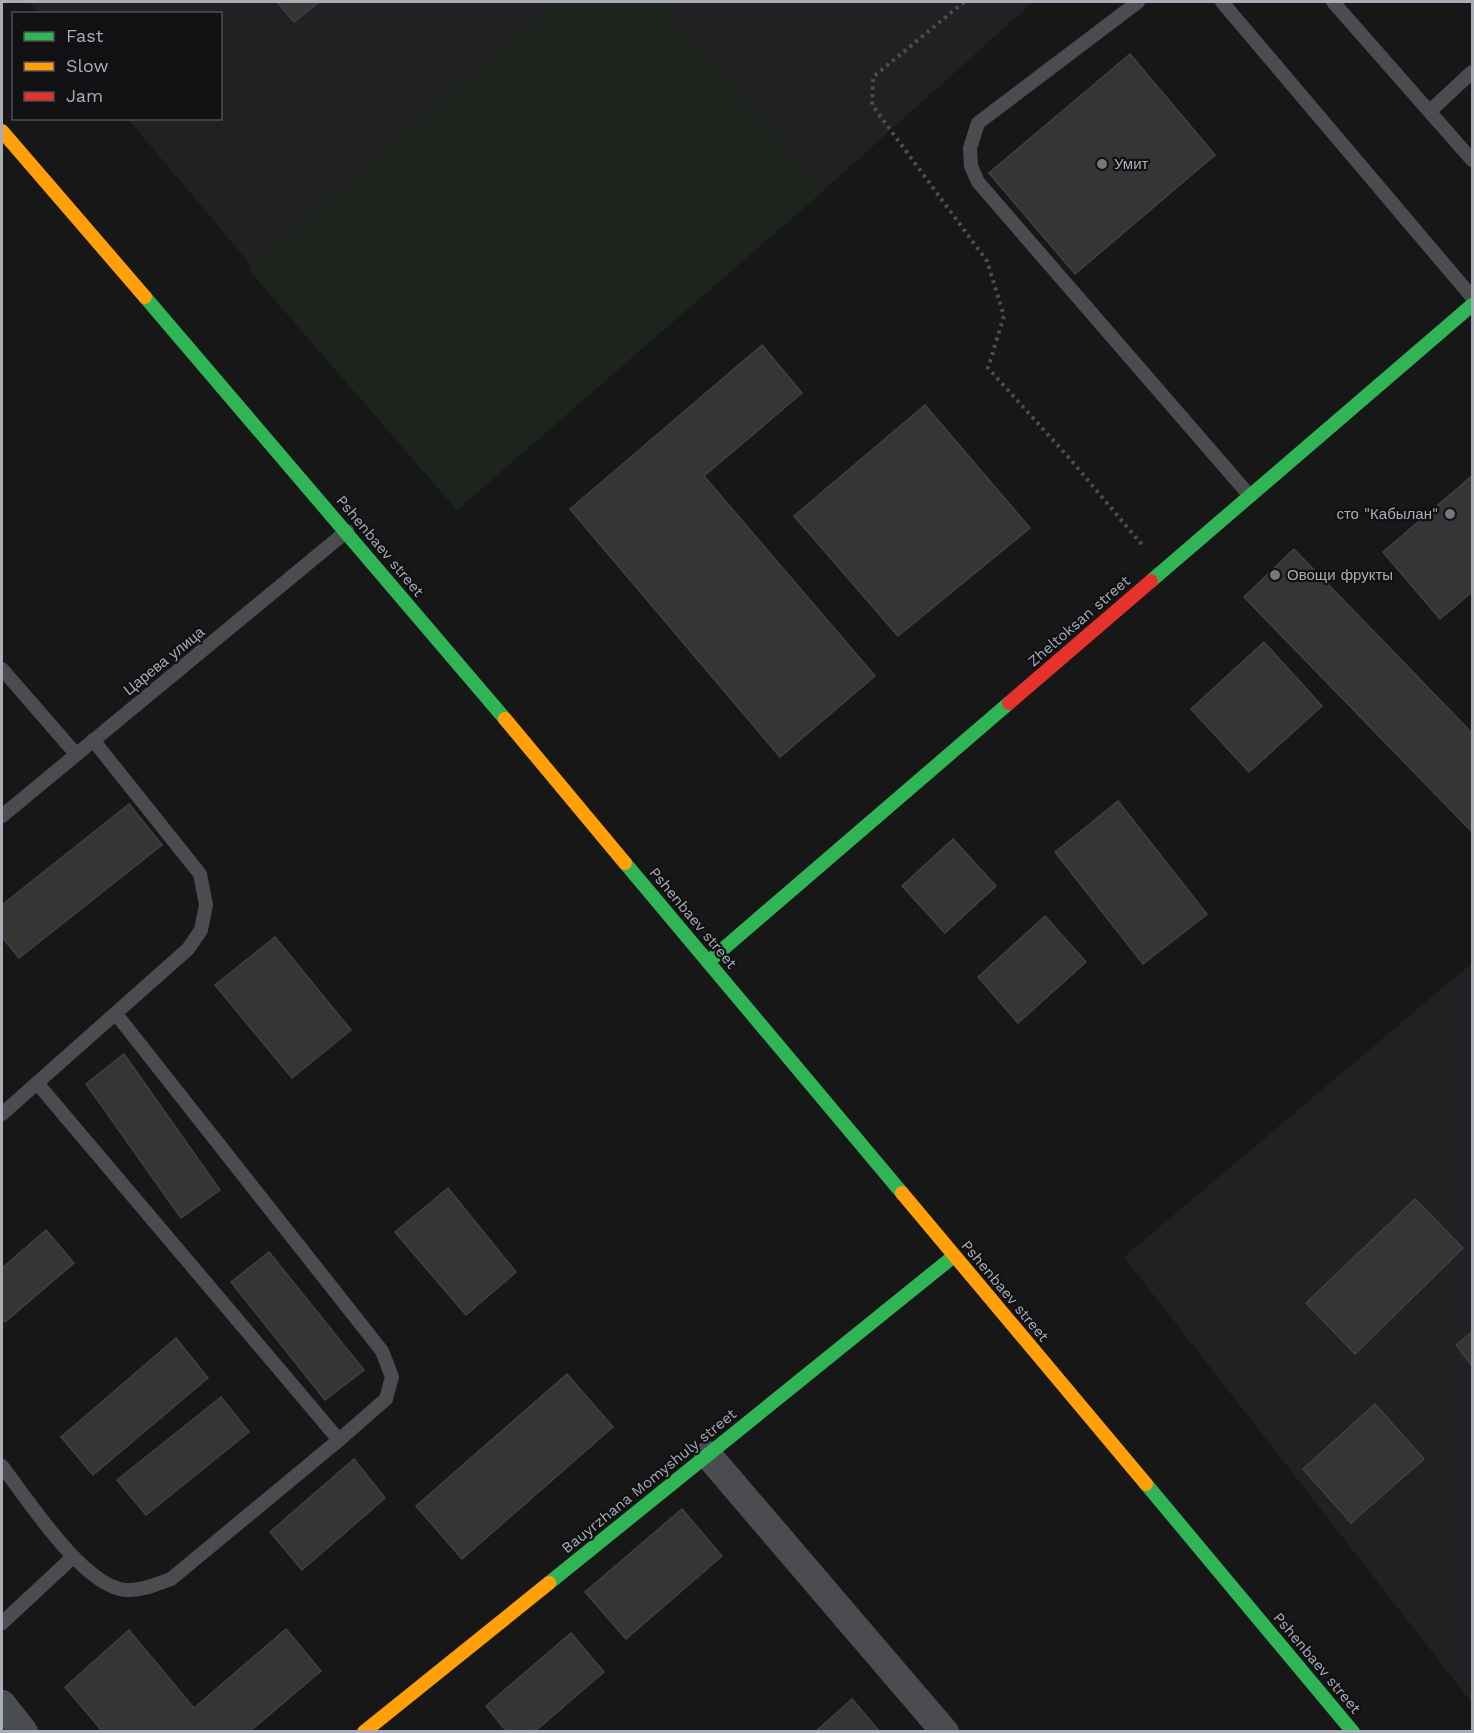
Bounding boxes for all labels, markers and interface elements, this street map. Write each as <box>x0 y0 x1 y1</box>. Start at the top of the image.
legend <box>12 12 222 120</box>
text: Fast <box>66 25 104 46</box>
text: Slow <box>66 55 109 76</box>
text: Jam <box>66 85 103 106</box>
place label: Умит <box>1114 155 1149 173</box>
marker: Умит <box>1095 157 1109 171</box>
street label: Pshenbaev street <box>332 492 428 601</box>
place label: сто "Кабылан" <box>1336 505 1438 523</box>
marker: сто "Кабылан" <box>1443 507 1457 521</box>
place label: Овощи фрукты <box>1287 566 1393 584</box>
marker: Овощи фрукты <box>1268 568 1282 582</box>
street label: Zheltoksan street <box>1024 571 1134 670</box>
street label: Царева улица <box>120 622 209 699</box>
street label: Pshenbaev street <box>645 864 741 973</box>
street label: Pshenbaev street <box>957 1237 1053 1346</box>
street label: Bauyrzhana Momyshuly street <box>558 1404 741 1557</box>
street label: Pshenbaev street <box>1269 1609 1365 1718</box>

